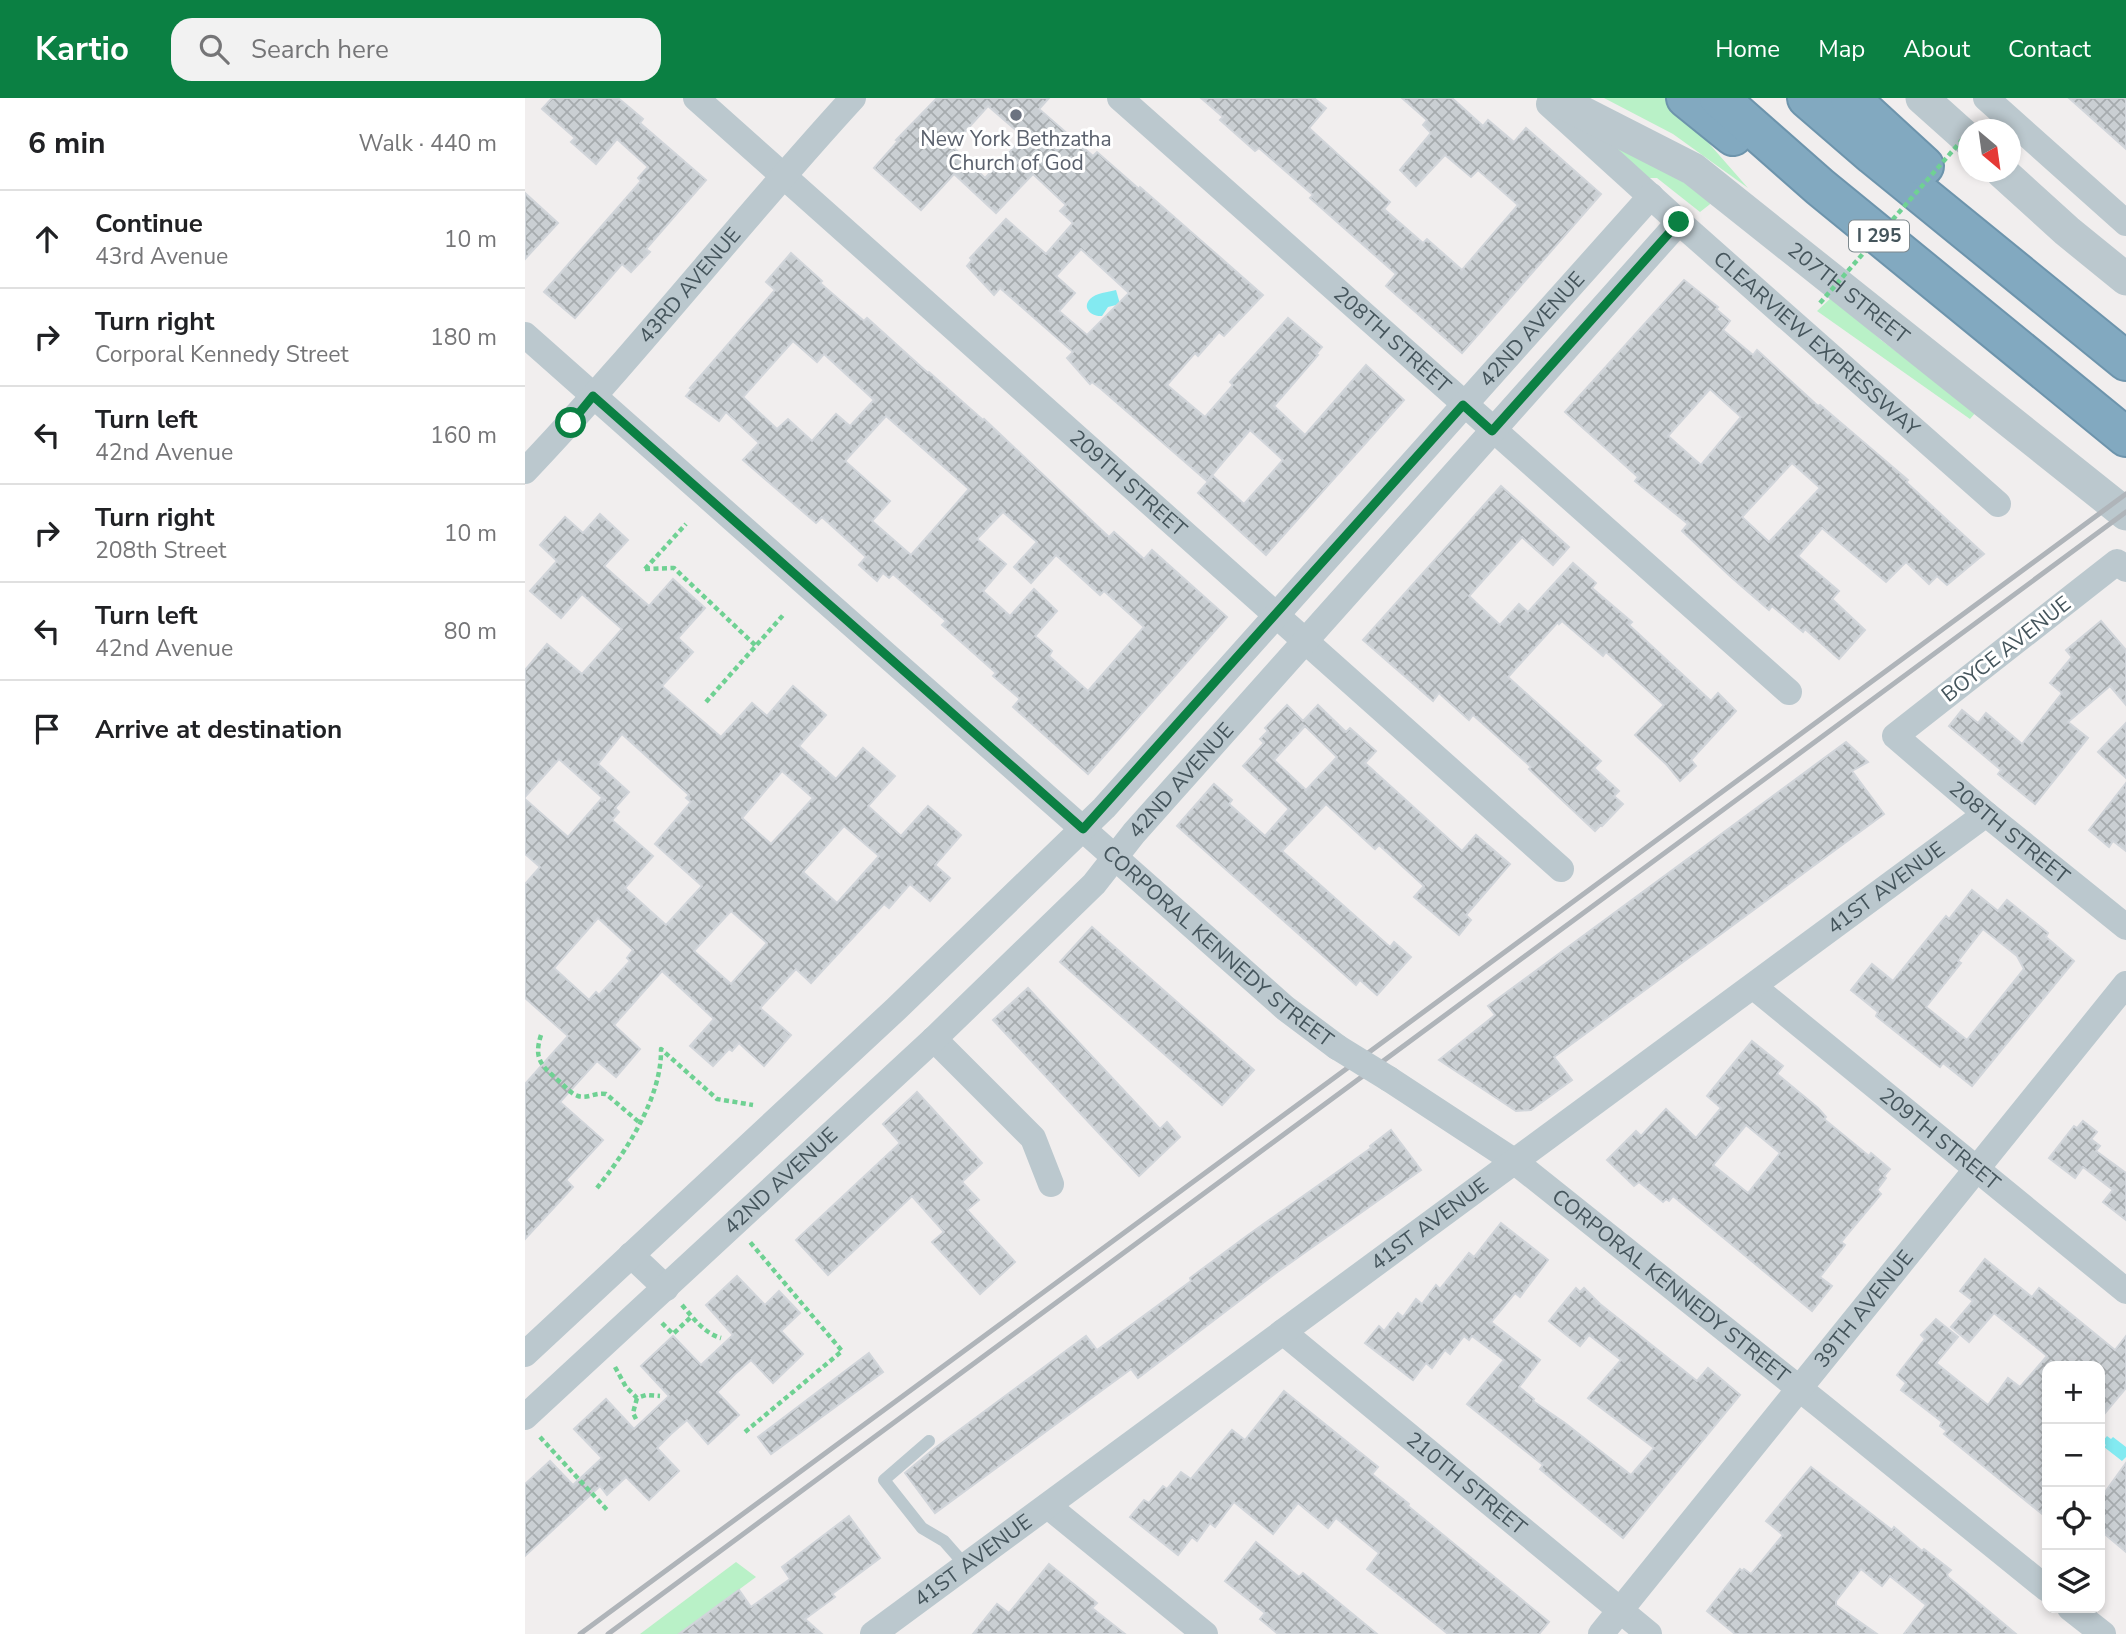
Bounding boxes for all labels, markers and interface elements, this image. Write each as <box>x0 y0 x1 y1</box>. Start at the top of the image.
search box <box>171 18 661 81</box>
text: Kartio <box>35 27 129 72</box>
icon: search <box>195 30 233 68</box>
text: Search here <box>251 32 389 67</box>
text: Home <box>1715 33 1780 65</box>
text: Map <box>1818 33 1865 65</box>
text: About <box>1903 33 1970 65</box>
text: Contact <box>2008 33 2091 65</box>
marker: New York Bethzatha Church of God <box>1008 107 1024 123</box>
north arrow <box>1958 119 2021 182</box>
text: 6 min <box>28 123 106 164</box>
place label: New York Bethzatha Church of God <box>920 125 1112 177</box>
text: Walk · 440 m <box>358 128 497 159</box>
text: Continue <box>95 206 203 241</box>
route end <box>1663 206 1694 237</box>
icon: ahead <box>28 220 66 258</box>
road number: I 295 <box>1849 220 1909 252</box>
street label: 43RD AVENUE <box>632 222 747 349</box>
text: 10 m <box>444 224 497 255</box>
street label: 207TH STREET <box>1782 236 1915 350</box>
text: 43rd Avenue <box>95 241 228 272</box>
street label: CLEARVIEW EXPRESSWAY <box>1707 245 1926 443</box>
street label: 42ND AVENUE <box>1473 266 1591 393</box>
street label: 208TH STREET <box>1328 280 1457 400</box>
text: Turn right <box>95 304 214 339</box>
icon: right <box>28 318 66 356</box>
text: 180 m <box>430 322 497 353</box>
text: Corporal Kennedy Street <box>95 339 349 370</box>
text: Turn left <box>95 402 198 437</box>
route start <box>555 407 586 438</box>
icon: left <box>28 416 66 454</box>
text: 160 m <box>430 420 497 451</box>
street label: 209TH STREET <box>1064 424 1193 543</box>
text: 42nd Avenue <box>95 437 233 468</box>
text: Turn right <box>95 500 214 535</box>
icon: right <box>28 514 66 552</box>
text: 10 m <box>444 518 497 549</box>
text: 208th Street <box>95 535 226 566</box>
street label: BOYCE AVENUE <box>1936 590 2076 708</box>
text: Turn left <box>95 598 198 633</box>
icon: left <box>28 612 66 650</box>
text: 80 m <box>444 616 497 647</box>
text: 42nd Avenue <box>95 633 233 664</box>
icon: arrive <box>28 710 66 748</box>
text: Arrive at destination <box>95 712 342 747</box>
street label: 42ND AVENUE <box>1122 717 1240 844</box>
street label: 208TH STREET <box>1943 774 2076 890</box>
street label: 41ST AVENUE <box>1821 835 1950 941</box>
street label: CORPORAL KENNEDY STREET <box>1096 839 1339 1054</box>
street label: 209TH STREET <box>1874 1081 2006 1197</box>
street label: 42ND AVENUE <box>718 1121 844 1241</box>
street label: 41ST AVENUE <box>1365 1171 1494 1277</box>
street label: CORPORAL KENNEDY STREET <box>1546 1183 1796 1390</box>
street label: 39TH AVENUE <box>1808 1244 1920 1373</box>
map controls <box>2042 1361 2105 1613</box>
button: + <box>2042 1361 2105 1424</box>
button: − <box>2042 1424 2105 1487</box>
street label: 210TH STREET <box>1401 1426 1533 1542</box>
button: locate <box>2042 1487 2105 1550</box>
street label: 41ST AVENUE <box>908 1508 1037 1613</box>
button: layers <box>2042 1550 2105 1613</box>

